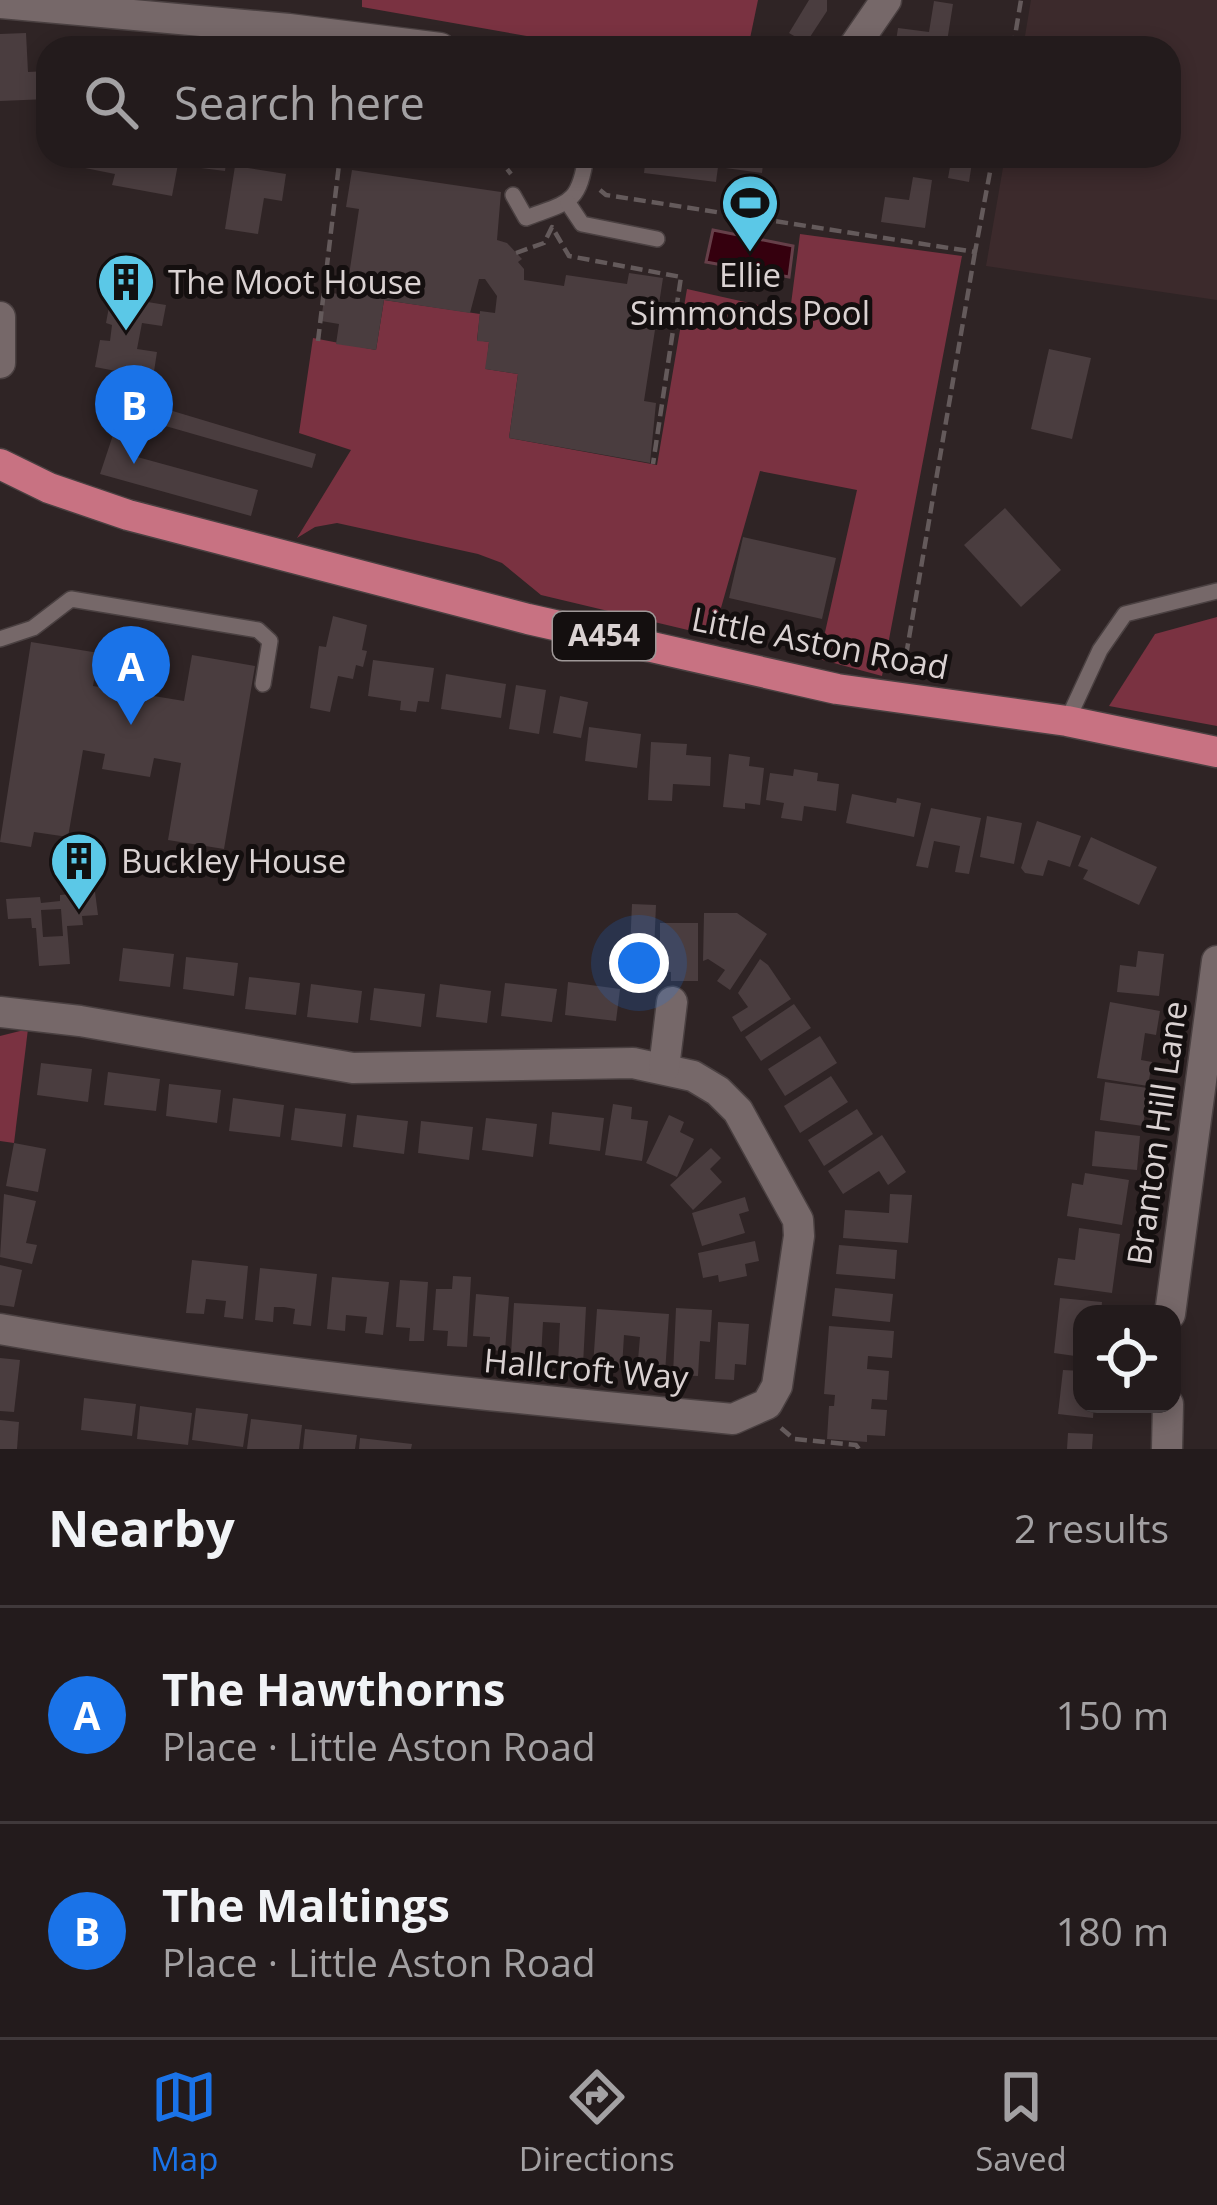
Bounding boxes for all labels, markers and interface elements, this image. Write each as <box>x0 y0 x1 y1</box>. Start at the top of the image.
search box <box>36 36 1181 168</box>
icon: search <box>78 69 144 135</box>
text: Search here <box>174 72 425 133</box>
sports icon: Ellie Simmonds Pool <box>719 172 781 254</box>
building icon: The Moot House <box>95 251 157 333</box>
place label: Ellie Simmonds Pool <box>630 252 870 335</box>
place label: The Moot House <box>168 259 422 304</box>
pin: B <box>95 365 173 464</box>
street label: Little Aston Road <box>688 596 952 689</box>
road number: A454 <box>553 612 655 660</box>
pin: A <box>92 626 170 725</box>
building icon: Buckley House <box>48 830 110 912</box>
place label: Buckley House <box>121 838 346 883</box>
your location <box>609 933 669 993</box>
street label: Branton Hill Lane <box>1116 998 1197 1268</box>
map controls <box>1073 1305 1181 1413</box>
button: locate <box>1073 1305 1181 1413</box>
street label: Hallcroft Way <box>482 1337 691 1400</box>
text: Nearby <box>48 1492 235 1562</box>
text: 2 results <box>1014 1501 1169 1554</box>
text: The Hawthorns <box>162 1658 505 1719</box>
text: A <box>74 1688 100 1741</box>
text: 150 m <box>1056 1688 1169 1741</box>
text: Place · Little Aston Road <box>162 1719 596 1772</box>
text: The Maltings <box>162 1874 450 1935</box>
text: B <box>74 1904 100 1957</box>
text: 180 m <box>1056 1904 1169 1957</box>
text: Place · Little Aston Road <box>162 1935 596 1988</box>
tab: Map <box>150 2064 218 2181</box>
tab: Directions <box>519 2064 675 2181</box>
tab: Saved <box>975 2064 1067 2181</box>

